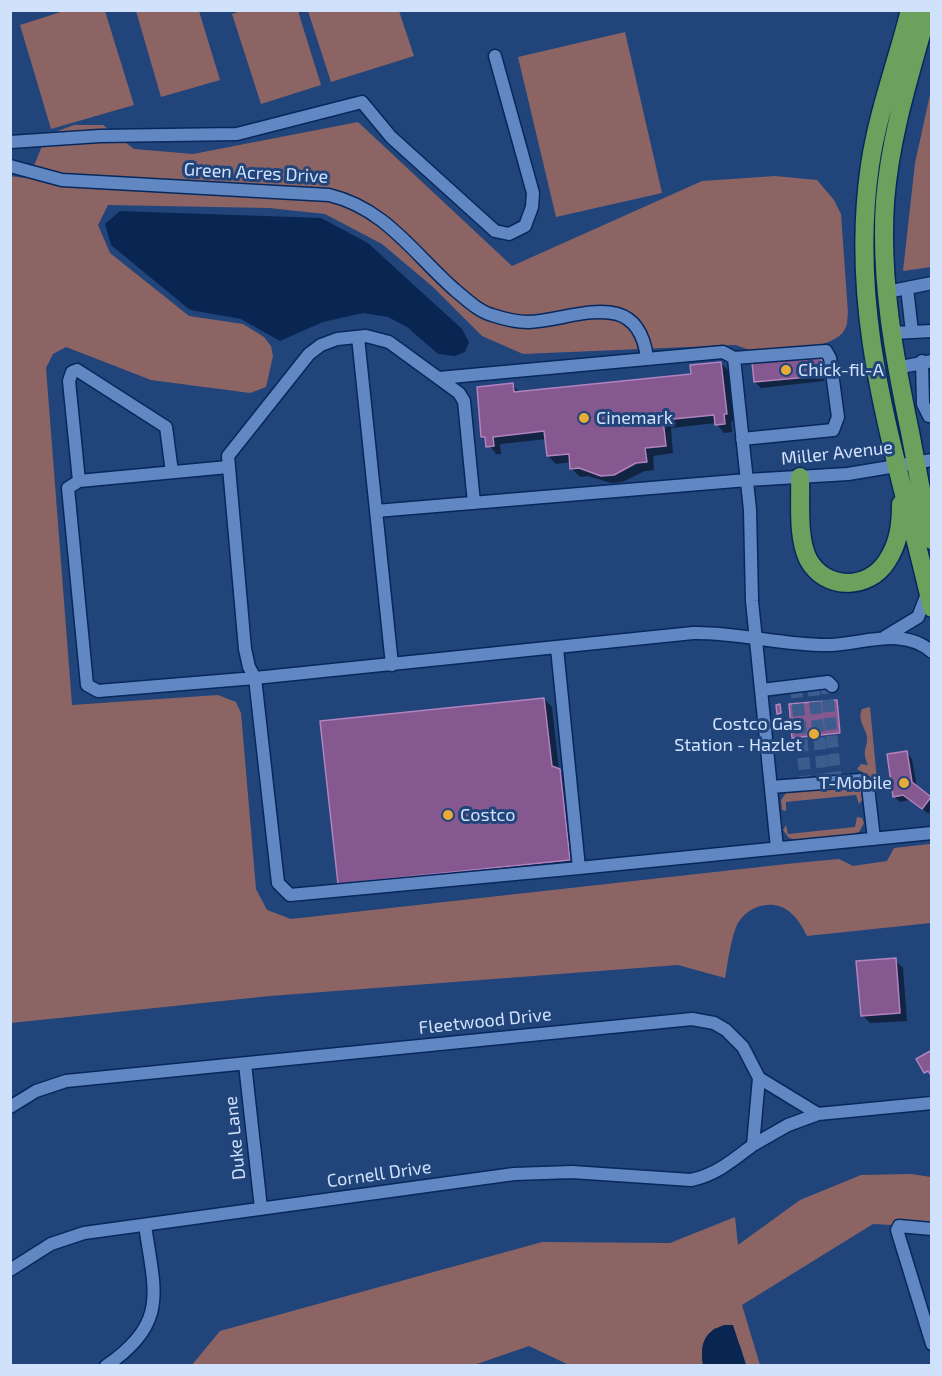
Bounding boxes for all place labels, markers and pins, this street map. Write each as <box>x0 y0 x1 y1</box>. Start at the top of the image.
place label: Chick-fil-A <box>798 359 884 381</box>
marker: Chick-fil-A <box>779 363 793 377</box>
place label: Cinemark <box>596 407 673 429</box>
marker: Cinemark <box>577 411 591 425</box>
place label: Costco Gas Station - Hazlet <box>674 713 802 756</box>
marker: Costco Gas Station - Hazlet <box>807 727 821 741</box>
place label: T-Mobile <box>819 772 892 794</box>
marker: T-Mobile <box>897 776 911 790</box>
place label: Costco <box>460 804 515 826</box>
marker: Costco <box>441 808 455 822</box>

